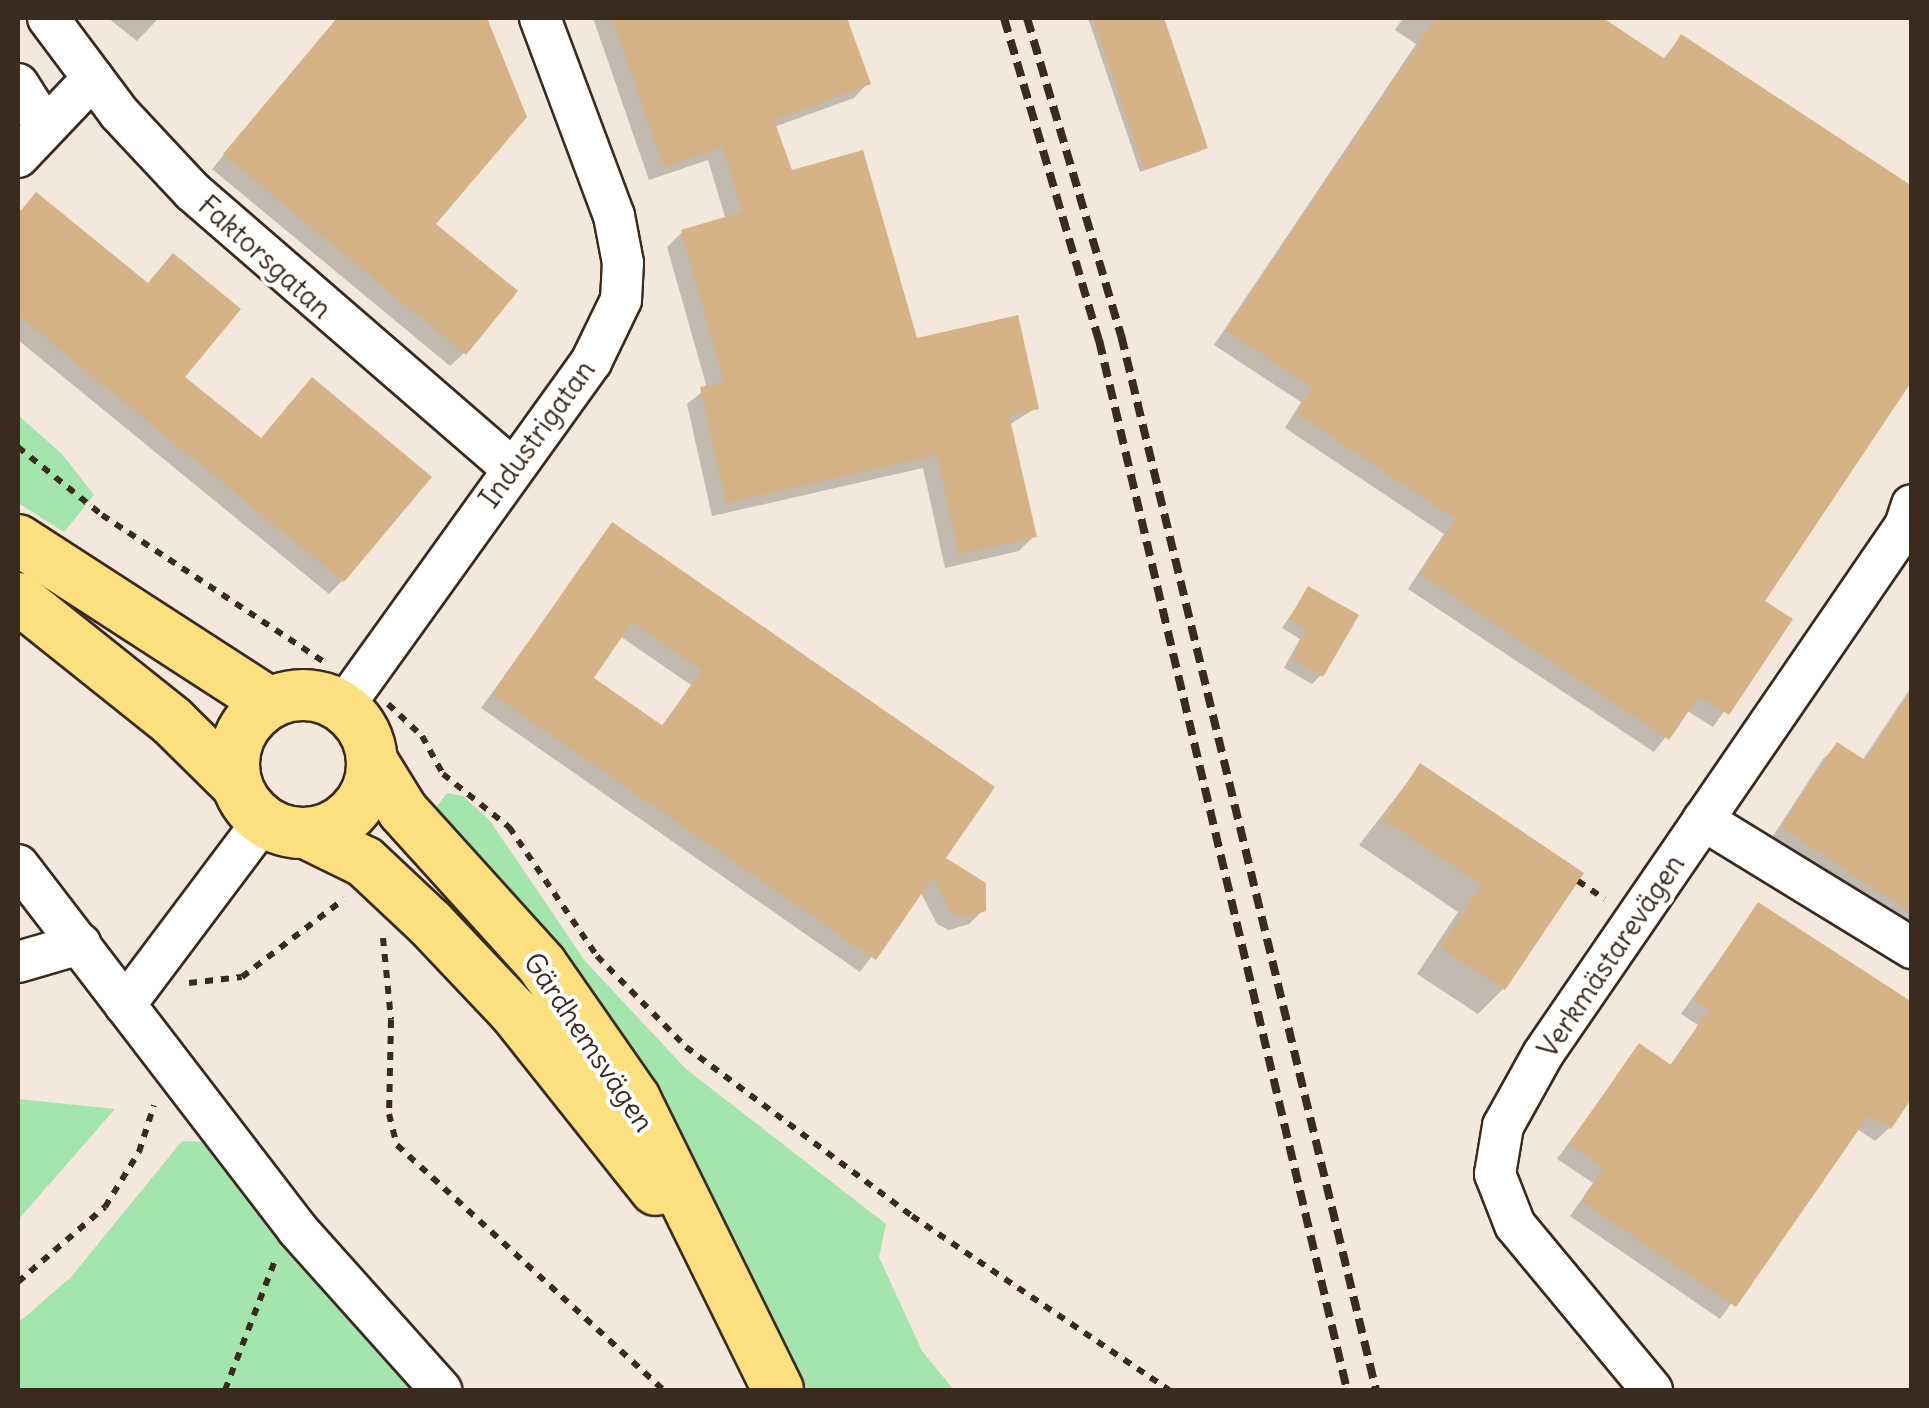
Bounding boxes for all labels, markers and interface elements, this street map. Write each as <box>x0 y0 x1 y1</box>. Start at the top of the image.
street label: Faktorsgatan <box>192 189 338 325</box>
street label: Industrigatan <box>472 354 602 514</box>
street label: Verkmästarevägen <box>1531 848 1691 1064</box>
street label: Gärdhemsvägen <box>517 946 661 1138</box>

